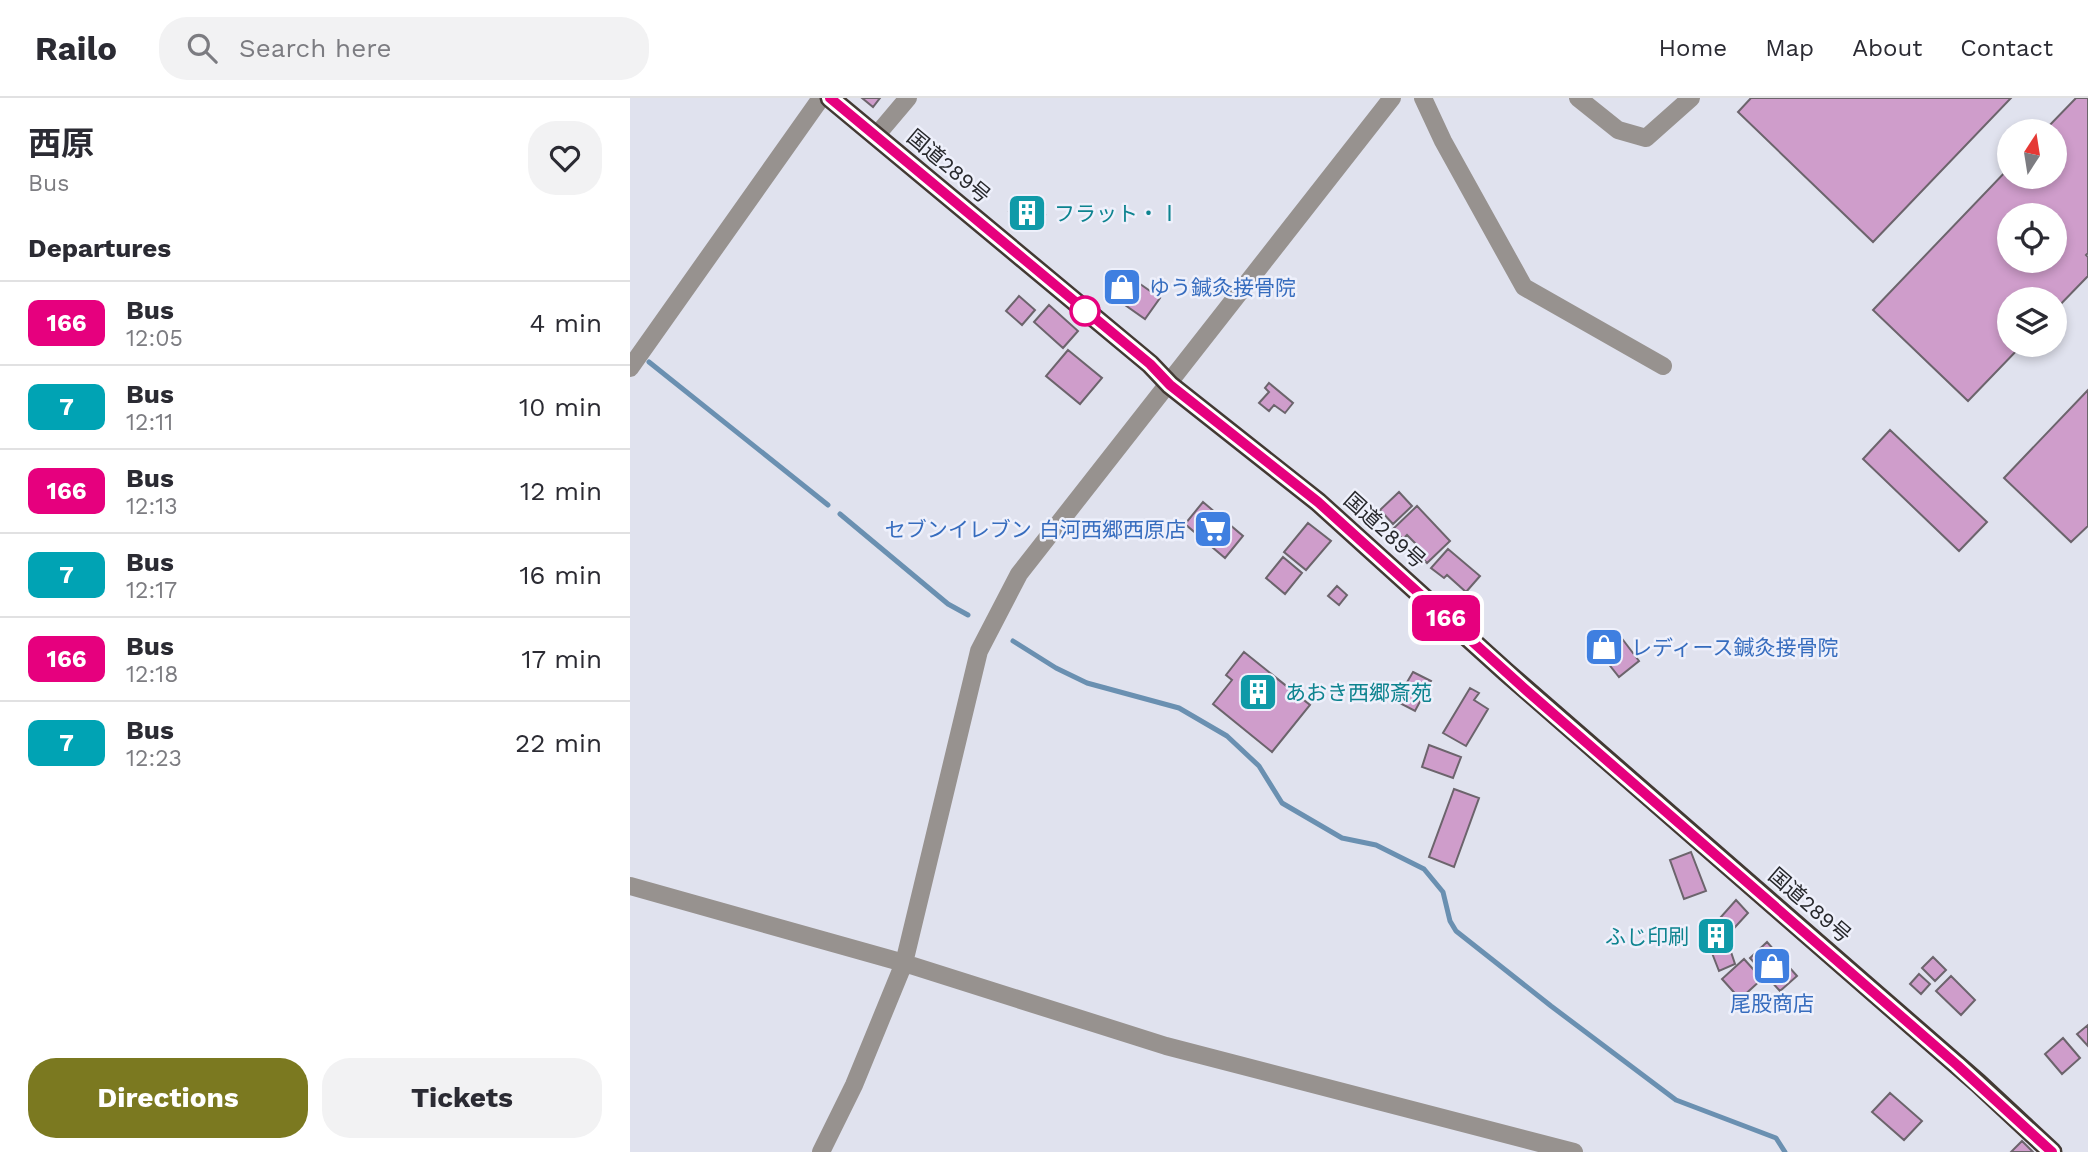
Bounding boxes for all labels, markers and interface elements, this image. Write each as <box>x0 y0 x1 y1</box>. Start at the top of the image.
search box <box>159 17 649 80</box>
text: Railo <box>35 29 117 68</box>
icon: search <box>183 29 221 67</box>
text: Search here <box>239 33 391 63</box>
text: Home <box>1659 34 1727 62</box>
text: Map <box>1765 34 1814 62</box>
text: About <box>1852 34 1922 62</box>
text: Contact <box>1960 34 2053 62</box>
north arrow <box>1997 119 2067 189</box>
map controls <box>1997 119 2067 357</box>
button: heart <box>528 121 602 195</box>
text: 西原 <box>28 124 94 163</box>
street label: 国道289号 <box>902 124 996 208</box>
text: Bus <box>28 170 69 197</box>
building icon: フラット・Ⅰ <box>1006 192 1048 234</box>
place label: フラット・Ⅰ <box>1054 201 1180 226</box>
button: locate <box>1997 203 2067 273</box>
text: Departures <box>28 233 171 263</box>
shop icon: ゆう鍼灸接骨院 <box>1101 266 1143 308</box>
place label: ゆう鍼灸接骨院 <box>1149 275 1296 300</box>
button: layers <box>1997 287 2067 357</box>
text: Bus <box>126 295 174 325</box>
unlabelled marker <box>1070 296 1100 326</box>
text: 4 min <box>529 308 602 338</box>
text: 166 <box>47 309 86 337</box>
text: 12:05 <box>126 325 183 352</box>
text: Bus <box>126 379 174 409</box>
text: 10 min <box>519 392 602 422</box>
text: 7 <box>59 393 74 421</box>
text: 12:11 <box>126 409 173 436</box>
text: Bus <box>126 463 174 493</box>
text: 12 min <box>520 476 602 506</box>
text: 166 <box>47 477 86 505</box>
street label: 国道289号 <box>1339 487 1431 573</box>
text: 12:13 <box>126 493 178 520</box>
supermarket icon: セブンイレブン 白河西郷西原店 <box>1192 508 1234 550</box>
place label: セブンイレブン 白河西郷西原店 <box>885 517 1186 542</box>
text: Bus <box>126 547 174 577</box>
text: 16 min <box>519 560 602 590</box>
text: 7 <box>59 561 74 589</box>
text: 12:17 <box>126 577 177 604</box>
line badge: 166 <box>1406 595 1486 641</box>
text: 166 <box>1426 604 1466 632</box>
shop icon: レディース鍼灸接骨院 <box>1583 626 1625 668</box>
text: Bus <box>126 631 174 661</box>
place label: レディース鍼灸接骨院 <box>1631 635 1838 660</box>
text: 17 min <box>521 644 602 674</box>
text: 166 <box>47 645 86 673</box>
text: 12:18 <box>126 661 178 688</box>
building icon: あおき西郷斎苑 <box>1237 671 1279 713</box>
place label: あおき西郷斎苑 <box>1285 680 1432 705</box>
text: Bus <box>126 715 174 745</box>
text: 22 min <box>515 728 602 758</box>
text: 7 <box>59 729 74 757</box>
text: 12:23 <box>126 745 182 772</box>
street label: 国道289号 <box>1764 862 1856 948</box>
building icon: ふじ印刷 <box>1695 915 1737 957</box>
place label: ふじ印刷 <box>1605 924 1689 949</box>
shop icon: 尾股商店 <box>1751 945 1793 987</box>
place label: 尾股商店 <box>1730 991 1814 1016</box>
button: Directions <box>28 1058 308 1138</box>
button: Tickets <box>322 1058 602 1138</box>

